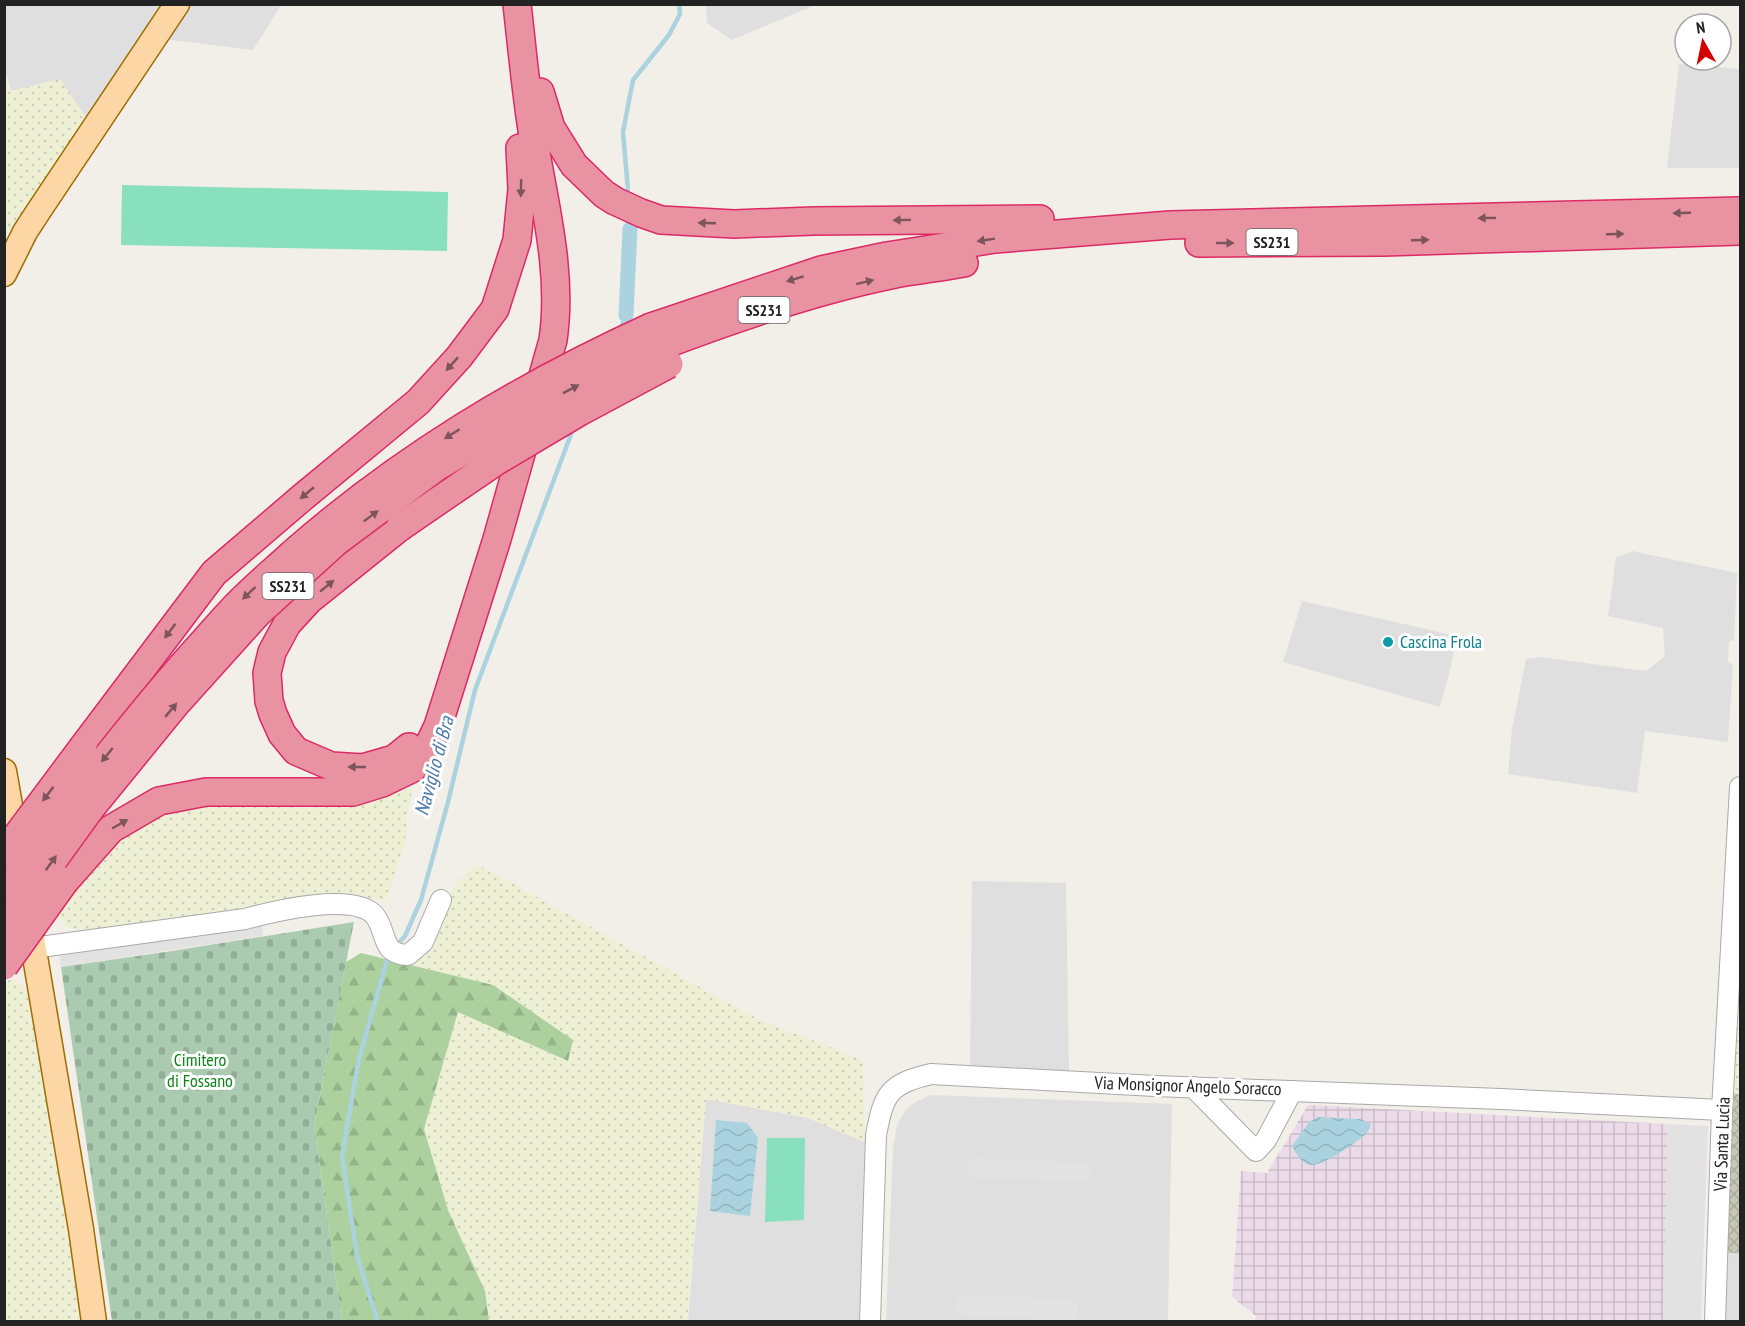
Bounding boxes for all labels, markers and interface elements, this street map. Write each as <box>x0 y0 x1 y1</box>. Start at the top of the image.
north arrow <box>1673 12 1733 72</box>
text: N <box>1695 17 1706 38</box>
one-way arrow <box>517 178 526 197</box>
one-way arrow <box>1673 208 1692 218</box>
one-way arrow <box>1478 213 1497 222</box>
one-way arrow <box>892 215 911 225</box>
one-way arrow <box>697 218 716 227</box>
road number: SS231 <box>1246 229 1298 255</box>
one-way arrow <box>1606 229 1625 239</box>
one-way arrow <box>977 236 996 245</box>
one-way arrow <box>1411 236 1430 245</box>
one-way arrow <box>1216 238 1235 247</box>
one-way arrow <box>786 274 804 284</box>
one-way arrow <box>856 276 874 286</box>
road number: SS231 <box>738 297 789 323</box>
one-way arrow <box>446 356 459 371</box>
one-way arrow <box>562 385 579 394</box>
one-way arrow <box>444 428 460 439</box>
one-way arrow <box>299 487 315 500</box>
one-way arrow <box>362 510 378 522</box>
road number: SS231 <box>262 573 314 599</box>
one-way arrow <box>319 580 334 593</box>
one-way arrow <box>242 586 257 600</box>
one-way arrow <box>164 623 177 639</box>
place label: Cascina Frola <box>1400 630 1482 653</box>
marker: Cascina Frola <box>1381 635 1395 649</box>
one-way arrow <box>164 703 177 718</box>
water label: Naviglio di Bra <box>408 713 460 818</box>
one-way arrow <box>101 747 114 762</box>
one-way arrow <box>348 762 367 772</box>
one-way arrow <box>42 786 54 802</box>
one-way arrow <box>112 819 129 829</box>
one-way arrow <box>45 856 57 872</box>
park label: Cimitero di Fossano <box>167 1048 233 1092</box>
street label: Via Monsignor Angelo Soracco <box>1093 1071 1282 1100</box>
street label: Via Santa Lucia <box>1708 1096 1735 1193</box>

